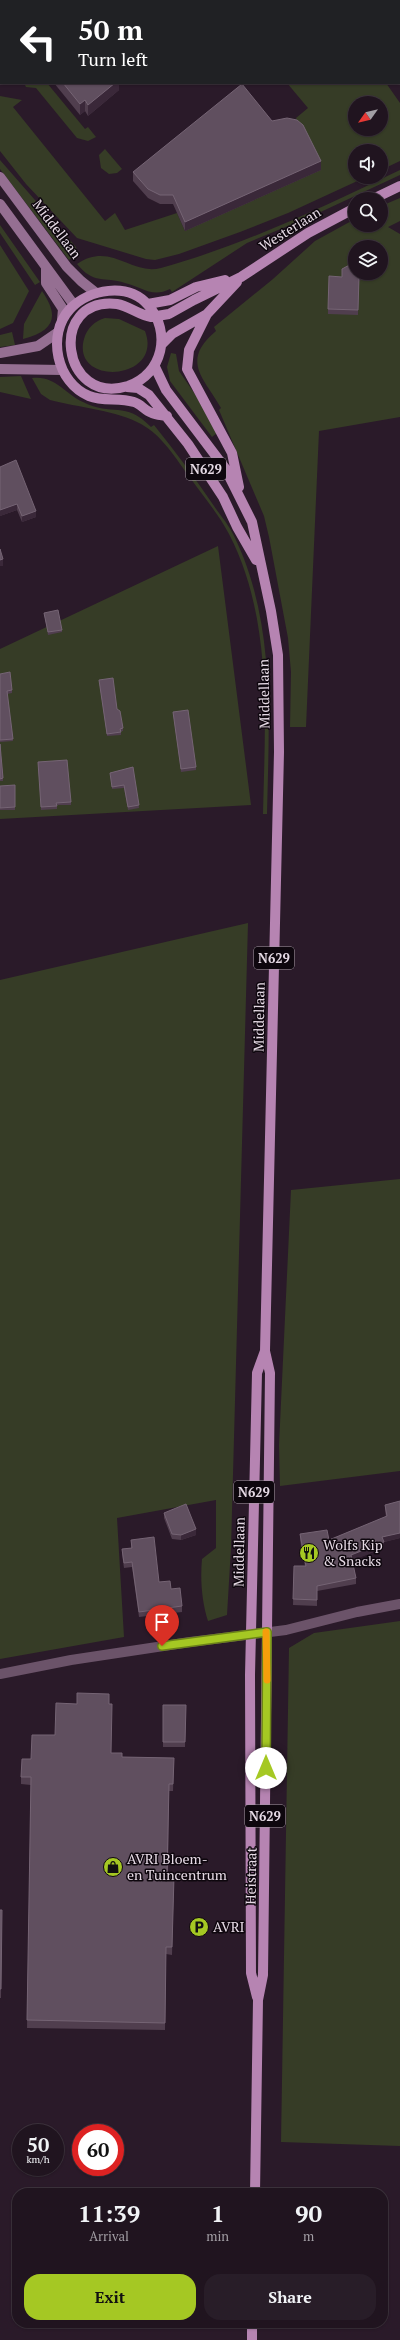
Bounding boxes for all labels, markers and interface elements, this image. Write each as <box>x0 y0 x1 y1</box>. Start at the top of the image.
text: 50 m <box>78 11 143 48</box>
icon: left <box>12 16 64 68</box>
text: Turn left <box>78 47 148 71</box>
north arrow <box>348 96 388 136</box>
map controls <box>348 96 388 280</box>
button: sound <box>348 144 388 184</box>
button: search <box>348 192 388 232</box>
street label: Middellaan <box>29 195 86 263</box>
street label: Westerlaan <box>255 202 325 255</box>
button: layers <box>348 240 388 280</box>
road number: N629 <box>186 458 226 480</box>
street label: Middellaan <box>253 658 274 729</box>
road number: N629 <box>254 947 294 969</box>
street label: Middellaan <box>248 981 269 1052</box>
road number: N629 <box>234 1481 274 1503</box>
street label: Middellaan <box>228 1516 249 1587</box>
place label: Wolfs Kip & Snacks <box>323 1535 383 1570</box>
restaurant icon: Wolfs Kip & Snacks <box>298 1542 320 1564</box>
pin <box>145 1605 179 1646</box>
icon: arrive <box>151 1611 173 1633</box>
position arrow <box>245 1747 287 1789</box>
road number: N629 <box>245 1805 285 1827</box>
street label: Heistraat <box>241 1846 261 1905</box>
place label: AVRI Bloem- en Tuincentrum <box>127 1849 227 1884</box>
shop icon: AVRI Bloem- en Tuincentrum <box>102 1856 124 1878</box>
parking icon: AVRI <box>188 1916 210 1938</box>
place label: AVRI <box>213 1917 245 1936</box>
speed limit sign: 60 <box>72 2124 124 2176</box>
text: 50 <box>27 2131 49 2158</box>
text: km/h <box>26 2153 50 2166</box>
text: 11:39 <box>78 2197 140 2229</box>
text: 1 <box>211 2197 224 2229</box>
text: 90 <box>295 2197 322 2229</box>
text: Arrival <box>89 2227 129 2245</box>
text: min <box>206 2227 229 2245</box>
text: m <box>303 2227 314 2245</box>
button: Exit <box>24 2274 196 2320</box>
button: Share <box>204 2274 376 2320</box>

